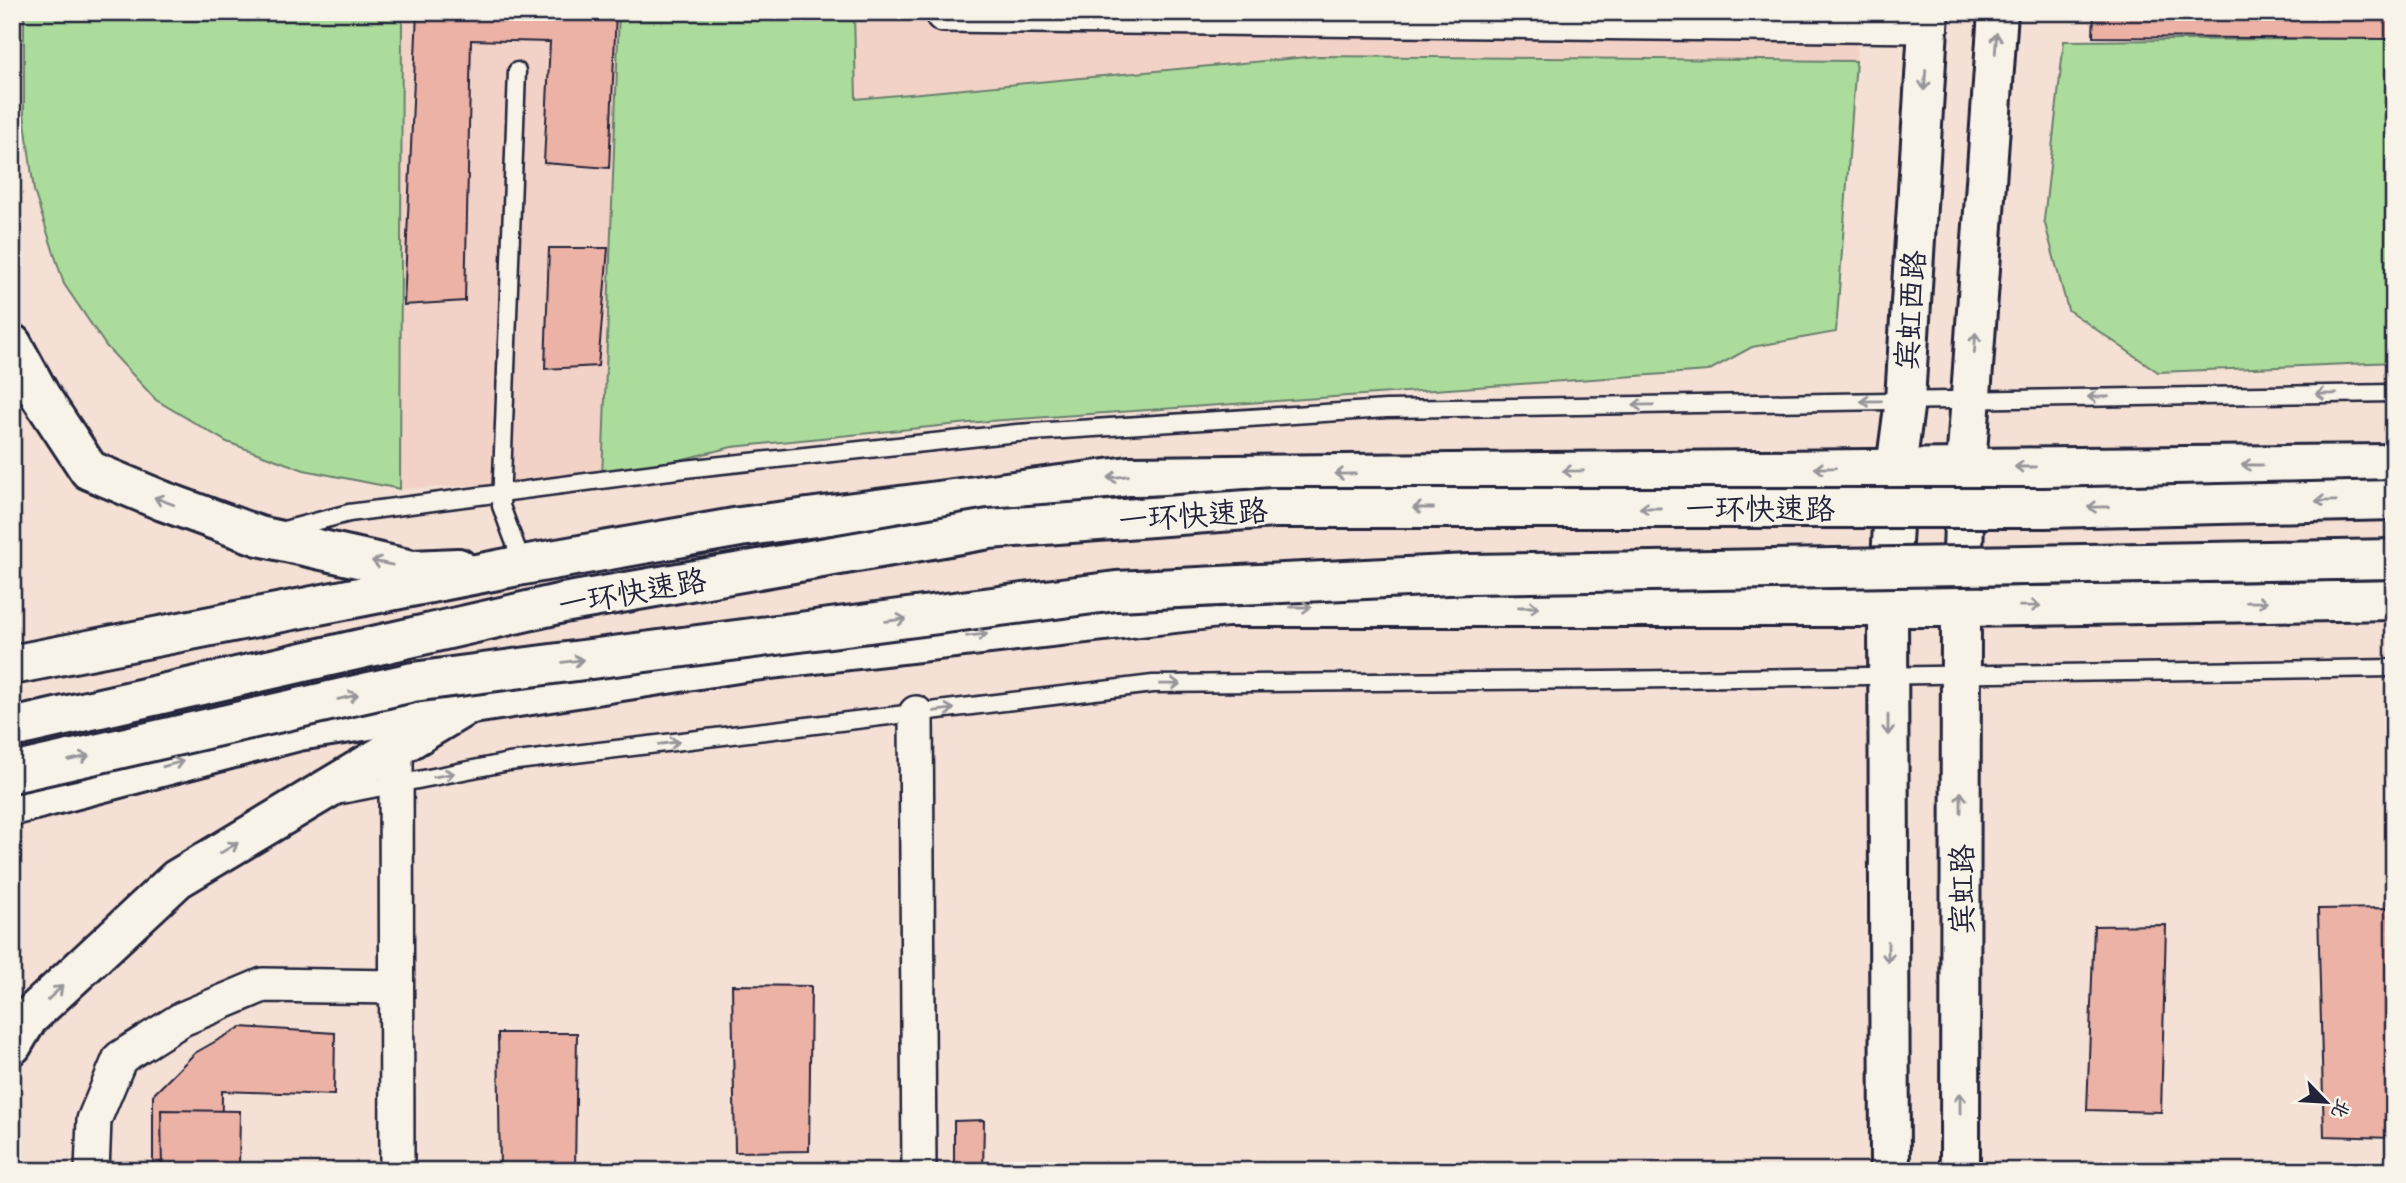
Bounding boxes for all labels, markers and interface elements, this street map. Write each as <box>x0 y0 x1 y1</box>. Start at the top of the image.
one-way arrow <box>1990 32 2003 55</box>
one-way arrow <box>1918 69 1931 91</box>
street label: 宾虹西路 <box>1887 249 1933 371</box>
one-way arrow <box>1969 332 1982 355</box>
one-way arrow <box>2314 387 2337 400</box>
one-way arrow <box>2087 390 2110 404</box>
one-way arrow <box>1859 394 1882 408</box>
one-way arrow <box>1632 398 1655 412</box>
one-way arrow <box>2241 458 2264 472</box>
one-way arrow <box>2013 460 2036 474</box>
one-way arrow <box>1813 461 1836 475</box>
one-way arrow <box>1562 464 1585 478</box>
one-way arrow <box>1334 467 1357 480</box>
one-way arrow <box>1107 471 1130 484</box>
street label: 一环快速路 <box>1685 490 1835 527</box>
street label: 一环快速路 <box>1117 491 1269 539</box>
one-way arrow <box>153 493 175 506</box>
one-way arrow <box>2314 495 2337 508</box>
one-way arrow <box>2087 500 2110 513</box>
one-way arrow <box>1411 501 1434 515</box>
one-way arrow <box>1639 501 1662 515</box>
one-way arrow <box>371 556 394 569</box>
street label: 一环快速路 <box>555 561 709 623</box>
one-way arrow <box>2245 596 2268 609</box>
one-way arrow <box>2018 599 2041 613</box>
one-way arrow <box>1290 600 1313 614</box>
one-way arrow <box>1517 600 1540 614</box>
one-way arrow <box>884 613 907 626</box>
one-way arrow <box>966 629 988 642</box>
one-way arrow <box>561 655 584 668</box>
one-way arrow <box>1158 677 1181 691</box>
one-way arrow <box>336 689 359 703</box>
one-way arrow <box>932 703 955 716</box>
one-way arrow <box>1881 713 1895 736</box>
one-way arrow <box>657 737 680 750</box>
one-way arrow <box>67 751 90 764</box>
one-way arrow <box>161 757 184 770</box>
one-way arrow <box>432 768 455 781</box>
one-way arrow <box>1954 790 1968 813</box>
one-way arrow <box>218 840 238 854</box>
street label: 宾虹路 <box>1943 844 1980 934</box>
one-way arrow <box>1881 940 1895 963</box>
one-way arrow <box>46 985 64 1001</box>
north arrow <box>2290 1068 2360 1138</box>
one-way arrow <box>1954 1091 1967 1114</box>
text: 北 <box>2327 1095 2355 1122</box>

